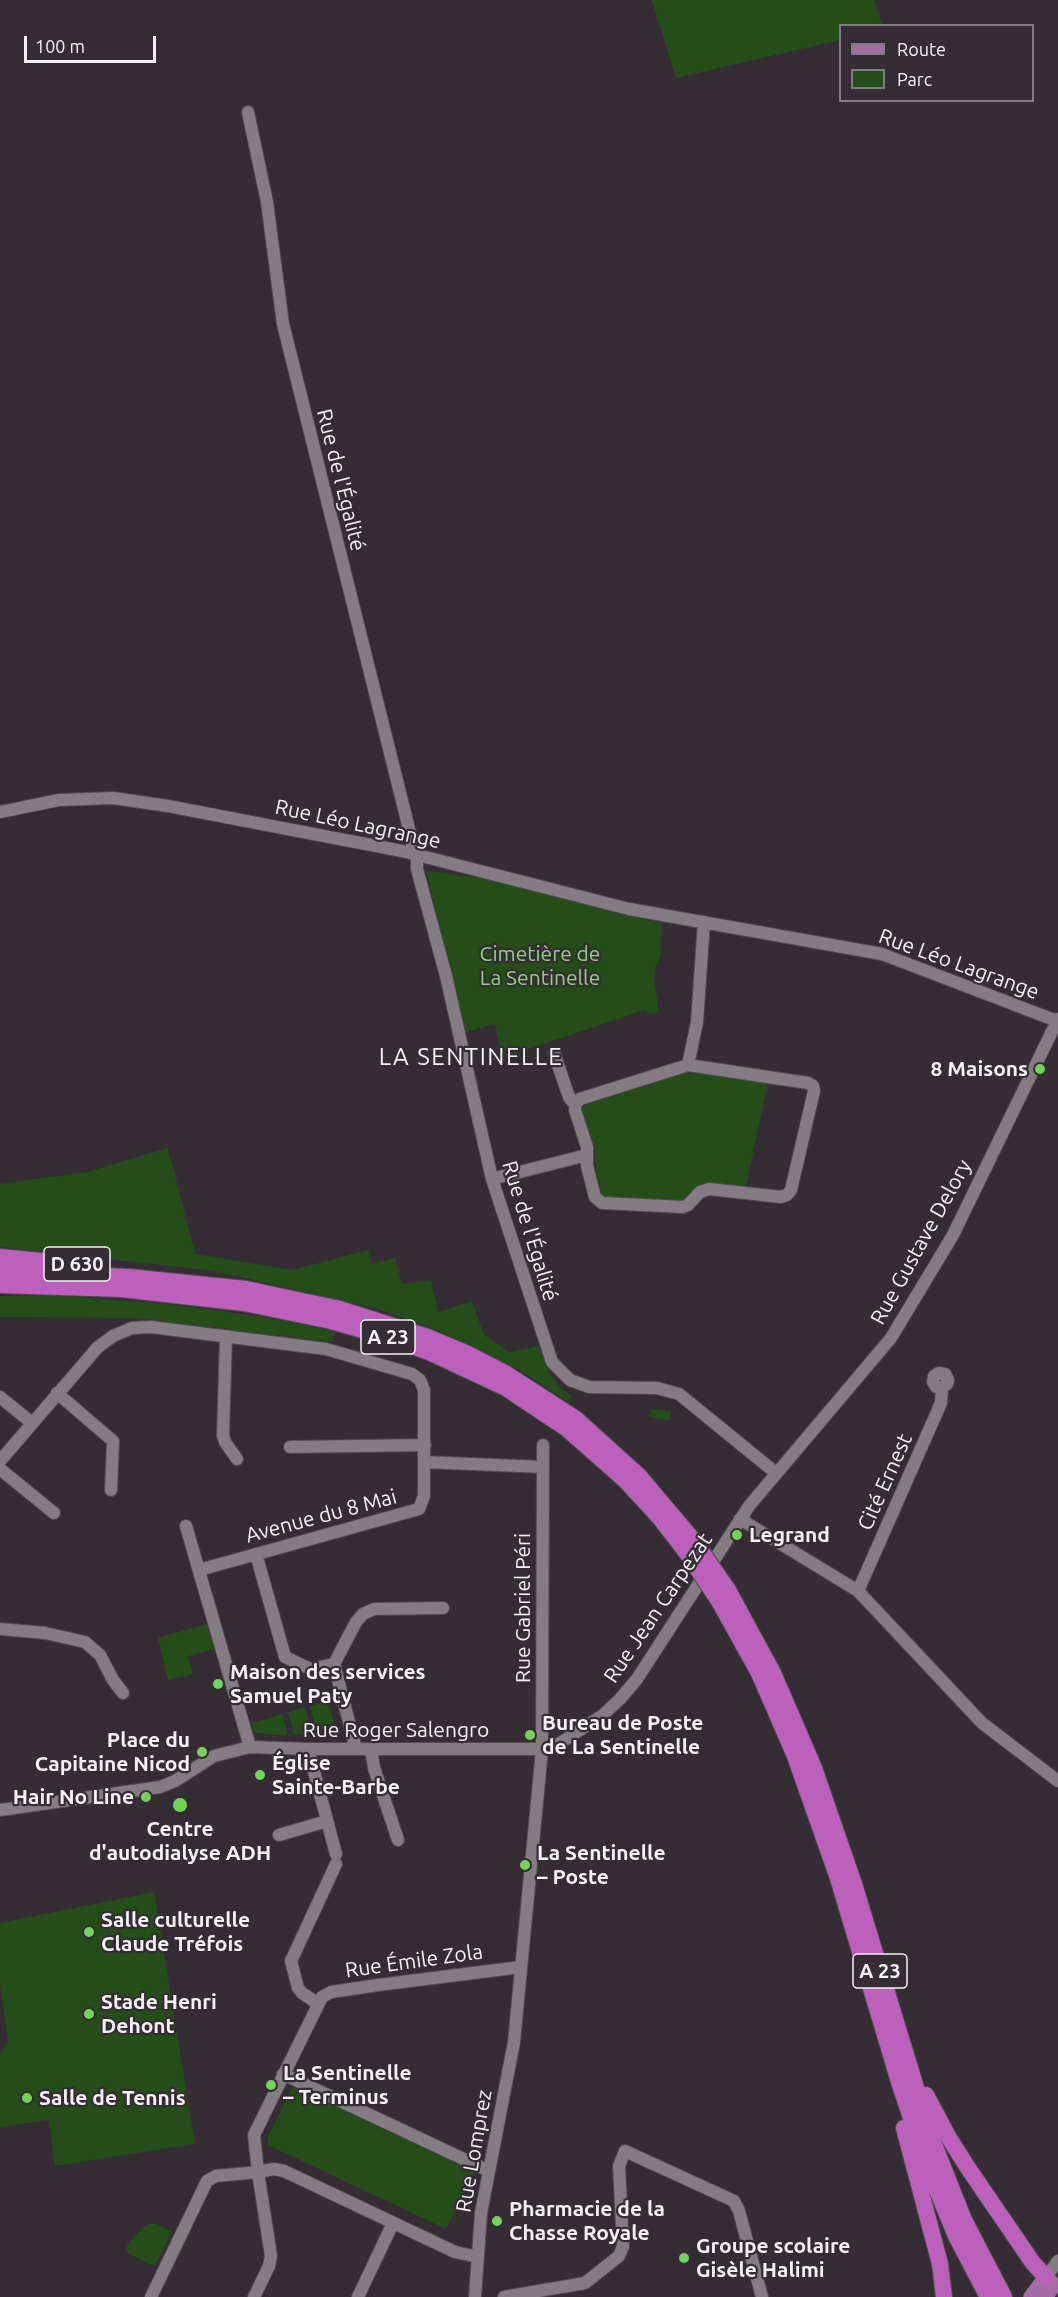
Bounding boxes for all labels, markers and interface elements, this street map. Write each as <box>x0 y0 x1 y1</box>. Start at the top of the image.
scale bar <box>27 24 159 62</box>
legend <box>839 24 1034 102</box>
text: 100 m <box>35 36 85 56</box>
text: Route <box>897 39 946 59</box>
text: Parc <box>897 69 932 89</box>
street label: Rue de l'Égalité <box>311 406 371 554</box>
street label: Rue Léo Lagrange <box>273 794 443 854</box>
street label: Rue Léo Lagrange <box>875 923 1043 1005</box>
park label: Cimetière de La Sentinelle <box>480 941 600 991</box>
district label: LA SENTINELLE <box>379 1043 563 1071</box>
place label: 8 Maisons <box>930 1056 1028 1082</box>
marker: 8 Maisons <box>1033 1062 1047 1076</box>
street label: Rue Gustave Delory <box>865 1155 977 1329</box>
street label: Rue de l'Égalité <box>497 1158 563 1304</box>
road number: D 630 <box>44 1247 110 1281</box>
road number: A 23 <box>361 1320 415 1354</box>
street label: Cité Ernest <box>852 1430 918 1534</box>
street label: Avenue du 8 Mai <box>243 1484 399 1548</box>
place label: Legrand <box>749 1522 830 1548</box>
street label: Rue Jean Carpezat <box>599 1528 717 1688</box>
marker: Legrand <box>730 1528 744 1542</box>
street label: Rue Gabriel Péri <box>510 1533 536 1683</box>
place label: Maison des services Samuel Paty <box>230 1659 426 1709</box>
marker: Maison des services Samuel Paty <box>211 1677 225 1691</box>
place label: Bureau de Poste de La Sentinelle <box>542 1710 703 1760</box>
street label: Rue Roger Salengro <box>303 1717 489 1743</box>
place label: Place du Capitaine Nicod <box>35 1727 190 1777</box>
marker: Bureau de Poste de La Sentinelle <box>523 1728 537 1742</box>
marker: Place du Capitaine Nicod <box>195 1745 209 1759</box>
place label: Église Sainte-Barbe <box>272 1750 400 1800</box>
marker: Église Sainte-Barbe <box>253 1768 267 1782</box>
place label: Hair No Line <box>13 1784 134 1810</box>
marker: Hair No Line <box>139 1790 153 1804</box>
marker: Centre d'autodialyse ADH <box>171 1796 189 1814</box>
place label: Centre d'autodialyse ADH <box>89 1816 271 1866</box>
place label: La Sentinelle – Poste <box>537 1840 666 1890</box>
marker: La Sentinelle – Poste <box>518 1858 532 1872</box>
place label: Salle culturelle Claude Tréfois <box>101 1907 250 1957</box>
marker: Salle culturelle Claude Tréfois <box>82 1925 96 1939</box>
street label: Rue Émile Zola <box>344 1939 484 1983</box>
road number: A 23 <box>853 1954 907 1988</box>
place label: Stade Henri Dehont <box>101 1989 217 2039</box>
marker: Stade Henri Dehont <box>82 2007 96 2021</box>
place label: La Sentinelle – Terminus <box>283 2060 412 2110</box>
marker: La Sentinelle – Terminus <box>264 2078 278 2092</box>
place label: Salle de Tennis <box>39 2085 186 2111</box>
street label: Rue Lomprez <box>451 2088 497 2214</box>
marker: Salle de Tennis <box>20 2091 34 2105</box>
place label: Pharmacie de la Chasse Royale <box>509 2196 665 2246</box>
marker: Pharmacie de la Chasse Royale <box>490 2214 504 2228</box>
place label: Groupe scolaire Gisèle Halimi <box>696 2233 850 2283</box>
marker: Groupe scolaire Gisèle Halimi <box>677 2251 691 2265</box>

